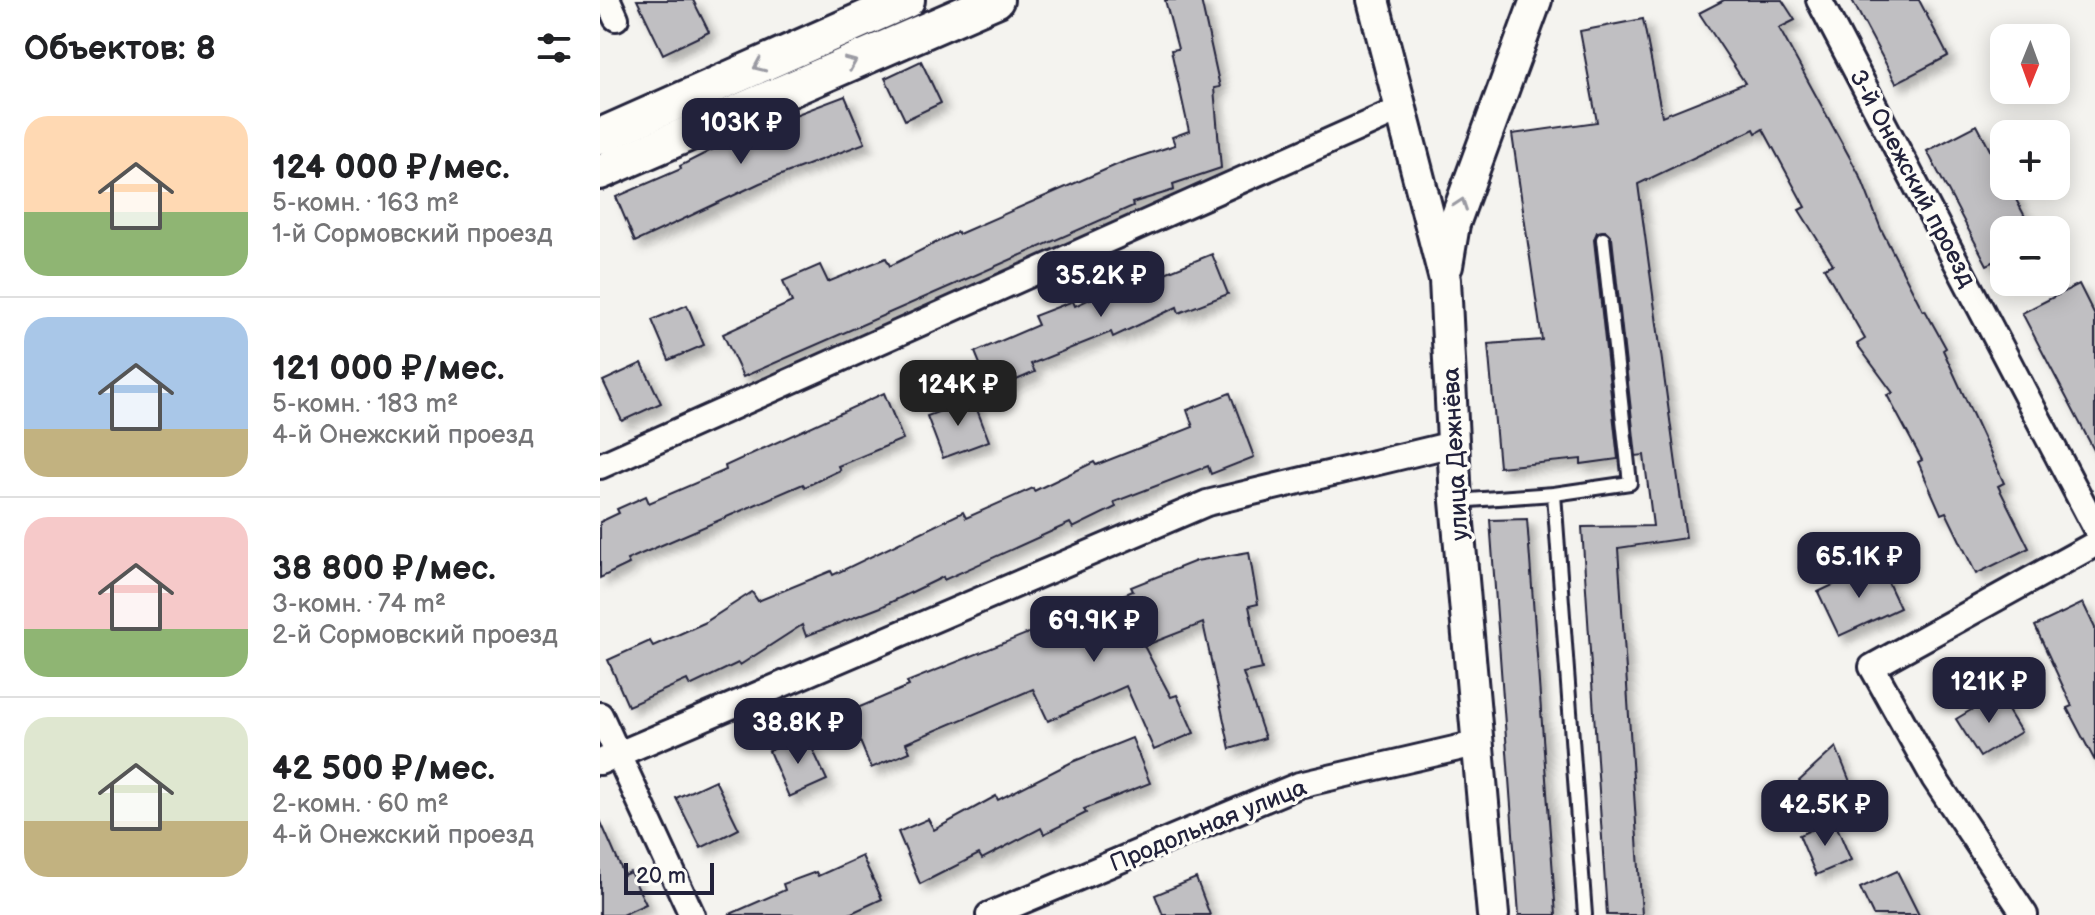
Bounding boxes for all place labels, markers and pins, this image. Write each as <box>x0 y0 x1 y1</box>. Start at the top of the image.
pin: 103K ₽ <box>676 98 806 166</box>
pin: 35.2K ₽ <box>1027 251 1175 319</box>
pin: 124K ₽ <box>893 360 1023 428</box>
pin: 65.1K ₽ <box>1785 532 1933 600</box>
pin: 69.9K ₽ <box>1020 596 1168 664</box>
pin: 121K ₽ <box>1924 657 2054 725</box>
pin: 38.8K ₽ <box>724 698 872 766</box>
pin: 42.5K ₽ <box>1751 780 1899 848</box>

